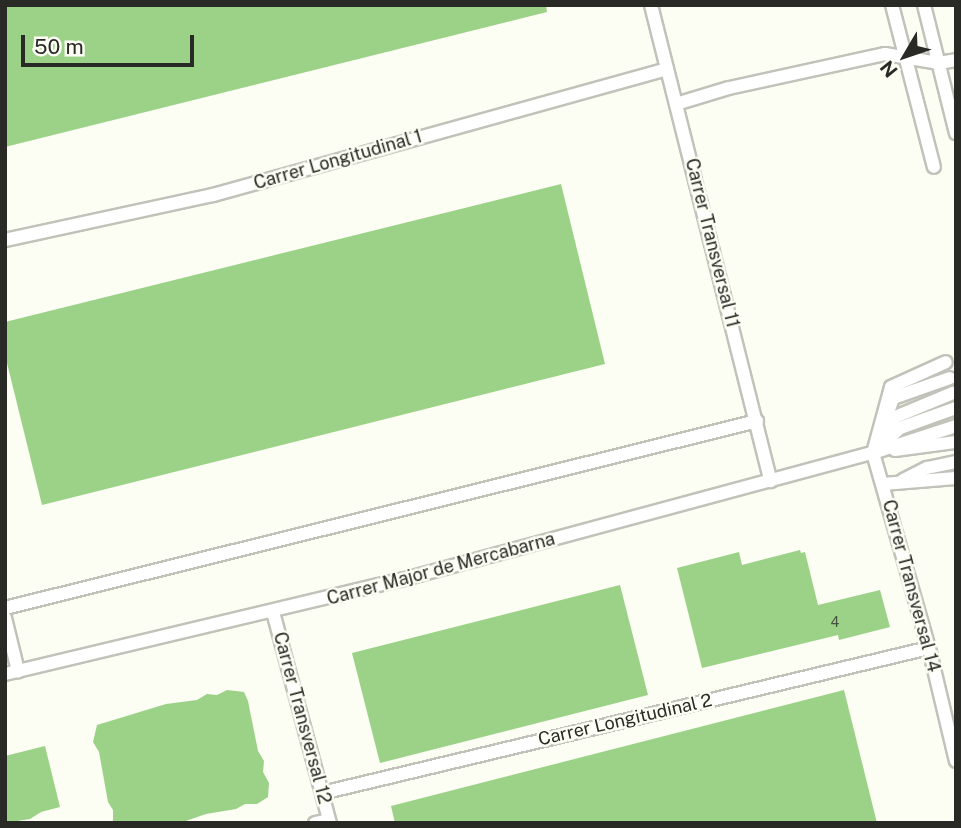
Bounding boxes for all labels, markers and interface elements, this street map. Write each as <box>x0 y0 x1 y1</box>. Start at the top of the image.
scale bar <box>24 21 198 65</box>
north arrow <box>870 21 940 91</box>
text: 50 m <box>34 34 84 59</box>
text: N <box>875 57 902 82</box>
street label: Carrer Longitudinal 1 <box>251 126 425 194</box>
street label: Carrer Transversal 11 <box>681 156 743 330</box>
street label: Carrer Transversal 14 <box>878 497 944 675</box>
street label: Carrer Major de Mercabarna <box>324 528 558 610</box>
house number: 4 <box>831 614 839 630</box>
street label: Carrer Transversal 12 <box>269 630 335 806</box>
street label: Carrer Longitudinal 2 <box>536 689 714 751</box>

